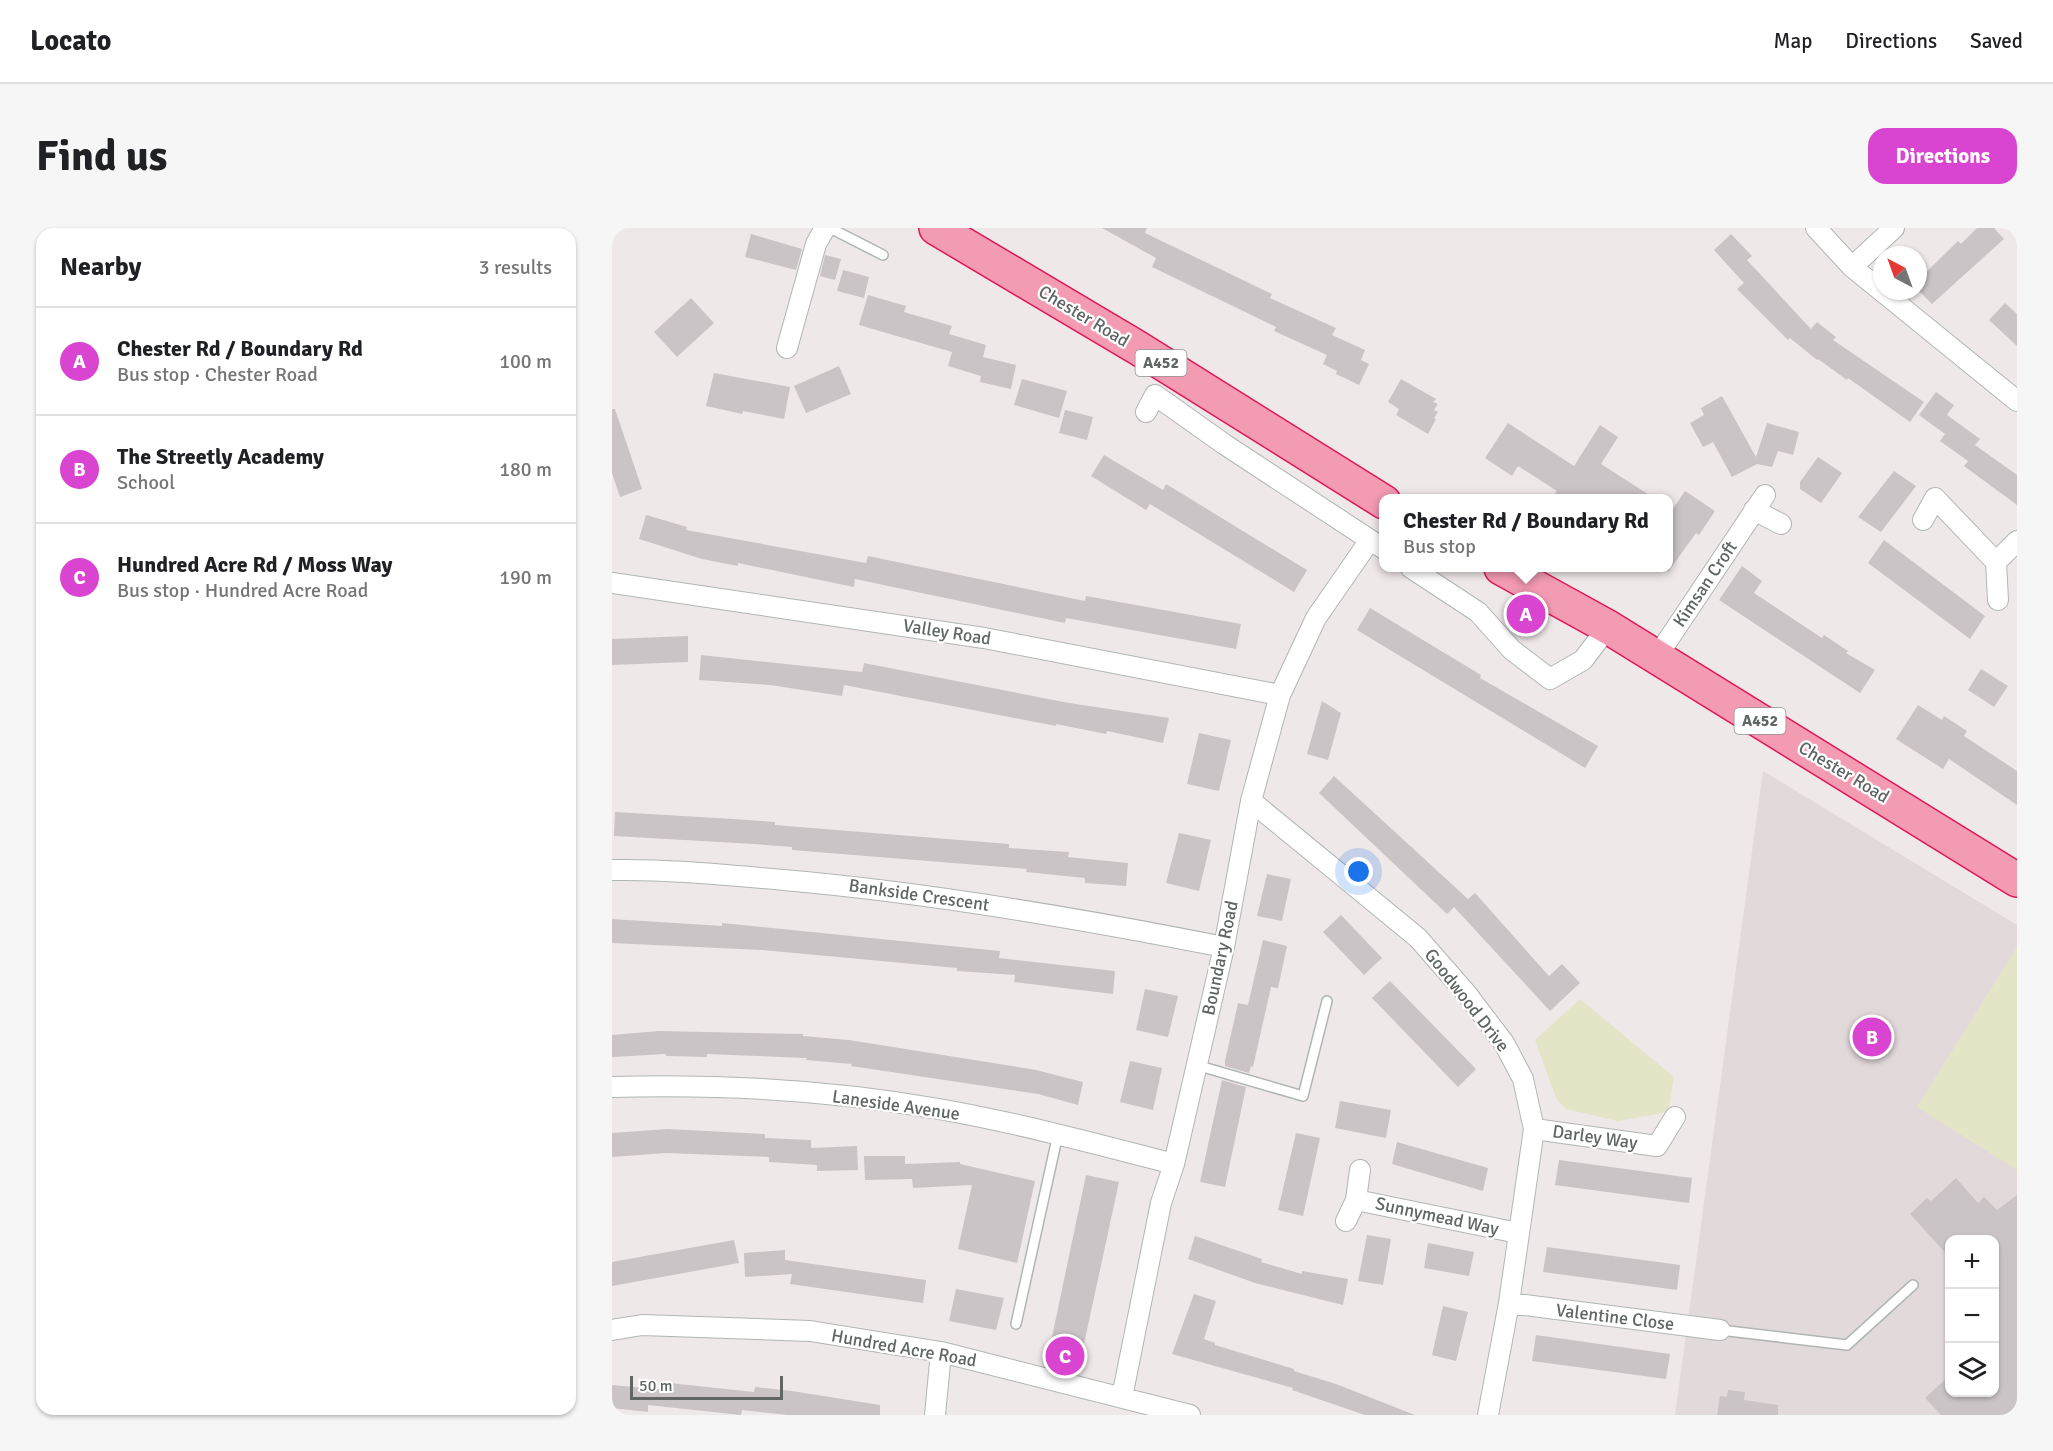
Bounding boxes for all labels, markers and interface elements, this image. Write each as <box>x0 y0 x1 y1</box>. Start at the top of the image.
text: Locato <box>30 24 111 58</box>
text: Map <box>1774 28 1812 54</box>
text: Directions <box>1845 28 1937 54</box>
text: Saved <box>1970 28 2023 54</box>
button: Directions <box>1868 128 2017 184</box>
text: Find us <box>36 131 167 182</box>
north arrow <box>1873 246 1927 300</box>
text: Nearby <box>60 251 141 283</box>
text: 3 results <box>479 255 552 280</box>
street label: Chester Road <box>1035 280 1133 352</box>
text: Chester Rd / Boundary Rd <box>117 335 363 362</box>
text: A <box>73 349 86 374</box>
text: 100 m <box>499 349 552 374</box>
road number: A452 <box>1136 350 1186 376</box>
text: Bus stop · Chester Road <box>117 362 318 387</box>
text: The Streetly Academy <box>117 443 324 470</box>
text: B <box>73 457 86 482</box>
text: 180 m <box>499 457 552 482</box>
text: School <box>117 470 175 495</box>
popup <box>1379 494 1673 572</box>
text: Chester Rd / Boundary Rd <box>1403 507 1649 534</box>
text: Bus stop <box>1403 534 1476 559</box>
street label: Kimsan Croft <box>1668 537 1742 631</box>
text: Hundred Acre Rd / Moss Way <box>117 551 392 578</box>
text: C <box>73 565 86 590</box>
text: 190 m <box>499 565 552 590</box>
text: Bus stop · Hundred Acre Road <box>117 578 368 603</box>
pin: A <box>1506 592 1546 636</box>
street label: Valley Road <box>902 614 992 650</box>
road number: A452 <box>1734 708 1786 734</box>
street label: Chester Road <box>1795 736 1893 808</box>
your location <box>1344 857 1373 886</box>
street label: Bankside Crescent <box>847 874 991 916</box>
street label: Boundary Road <box>1197 899 1243 1017</box>
street label: Goodwood Drive <box>1420 944 1514 1056</box>
pin: B <box>1852 1014 1892 1060</box>
street label: Laneside Avenue <box>831 1085 961 1125</box>
street label: Darley Way <box>1551 1120 1639 1154</box>
street label: Sunnymead Way <box>1373 1192 1501 1240</box>
map controls <box>1945 1235 1999 1397</box>
button: + <box>1945 1235 1999 1289</box>
button: − <box>1945 1289 1999 1343</box>
street label: Valentine Close <box>1555 1299 1675 1335</box>
street label: Hundred Acre Road <box>830 1324 978 1372</box>
pin: C <box>1046 1334 1084 1378</box>
button: layers <box>1945 1343 1999 1397</box>
scale bar <box>630 1373 783 1400</box>
text: 50 m <box>639 1376 673 1396</box>

